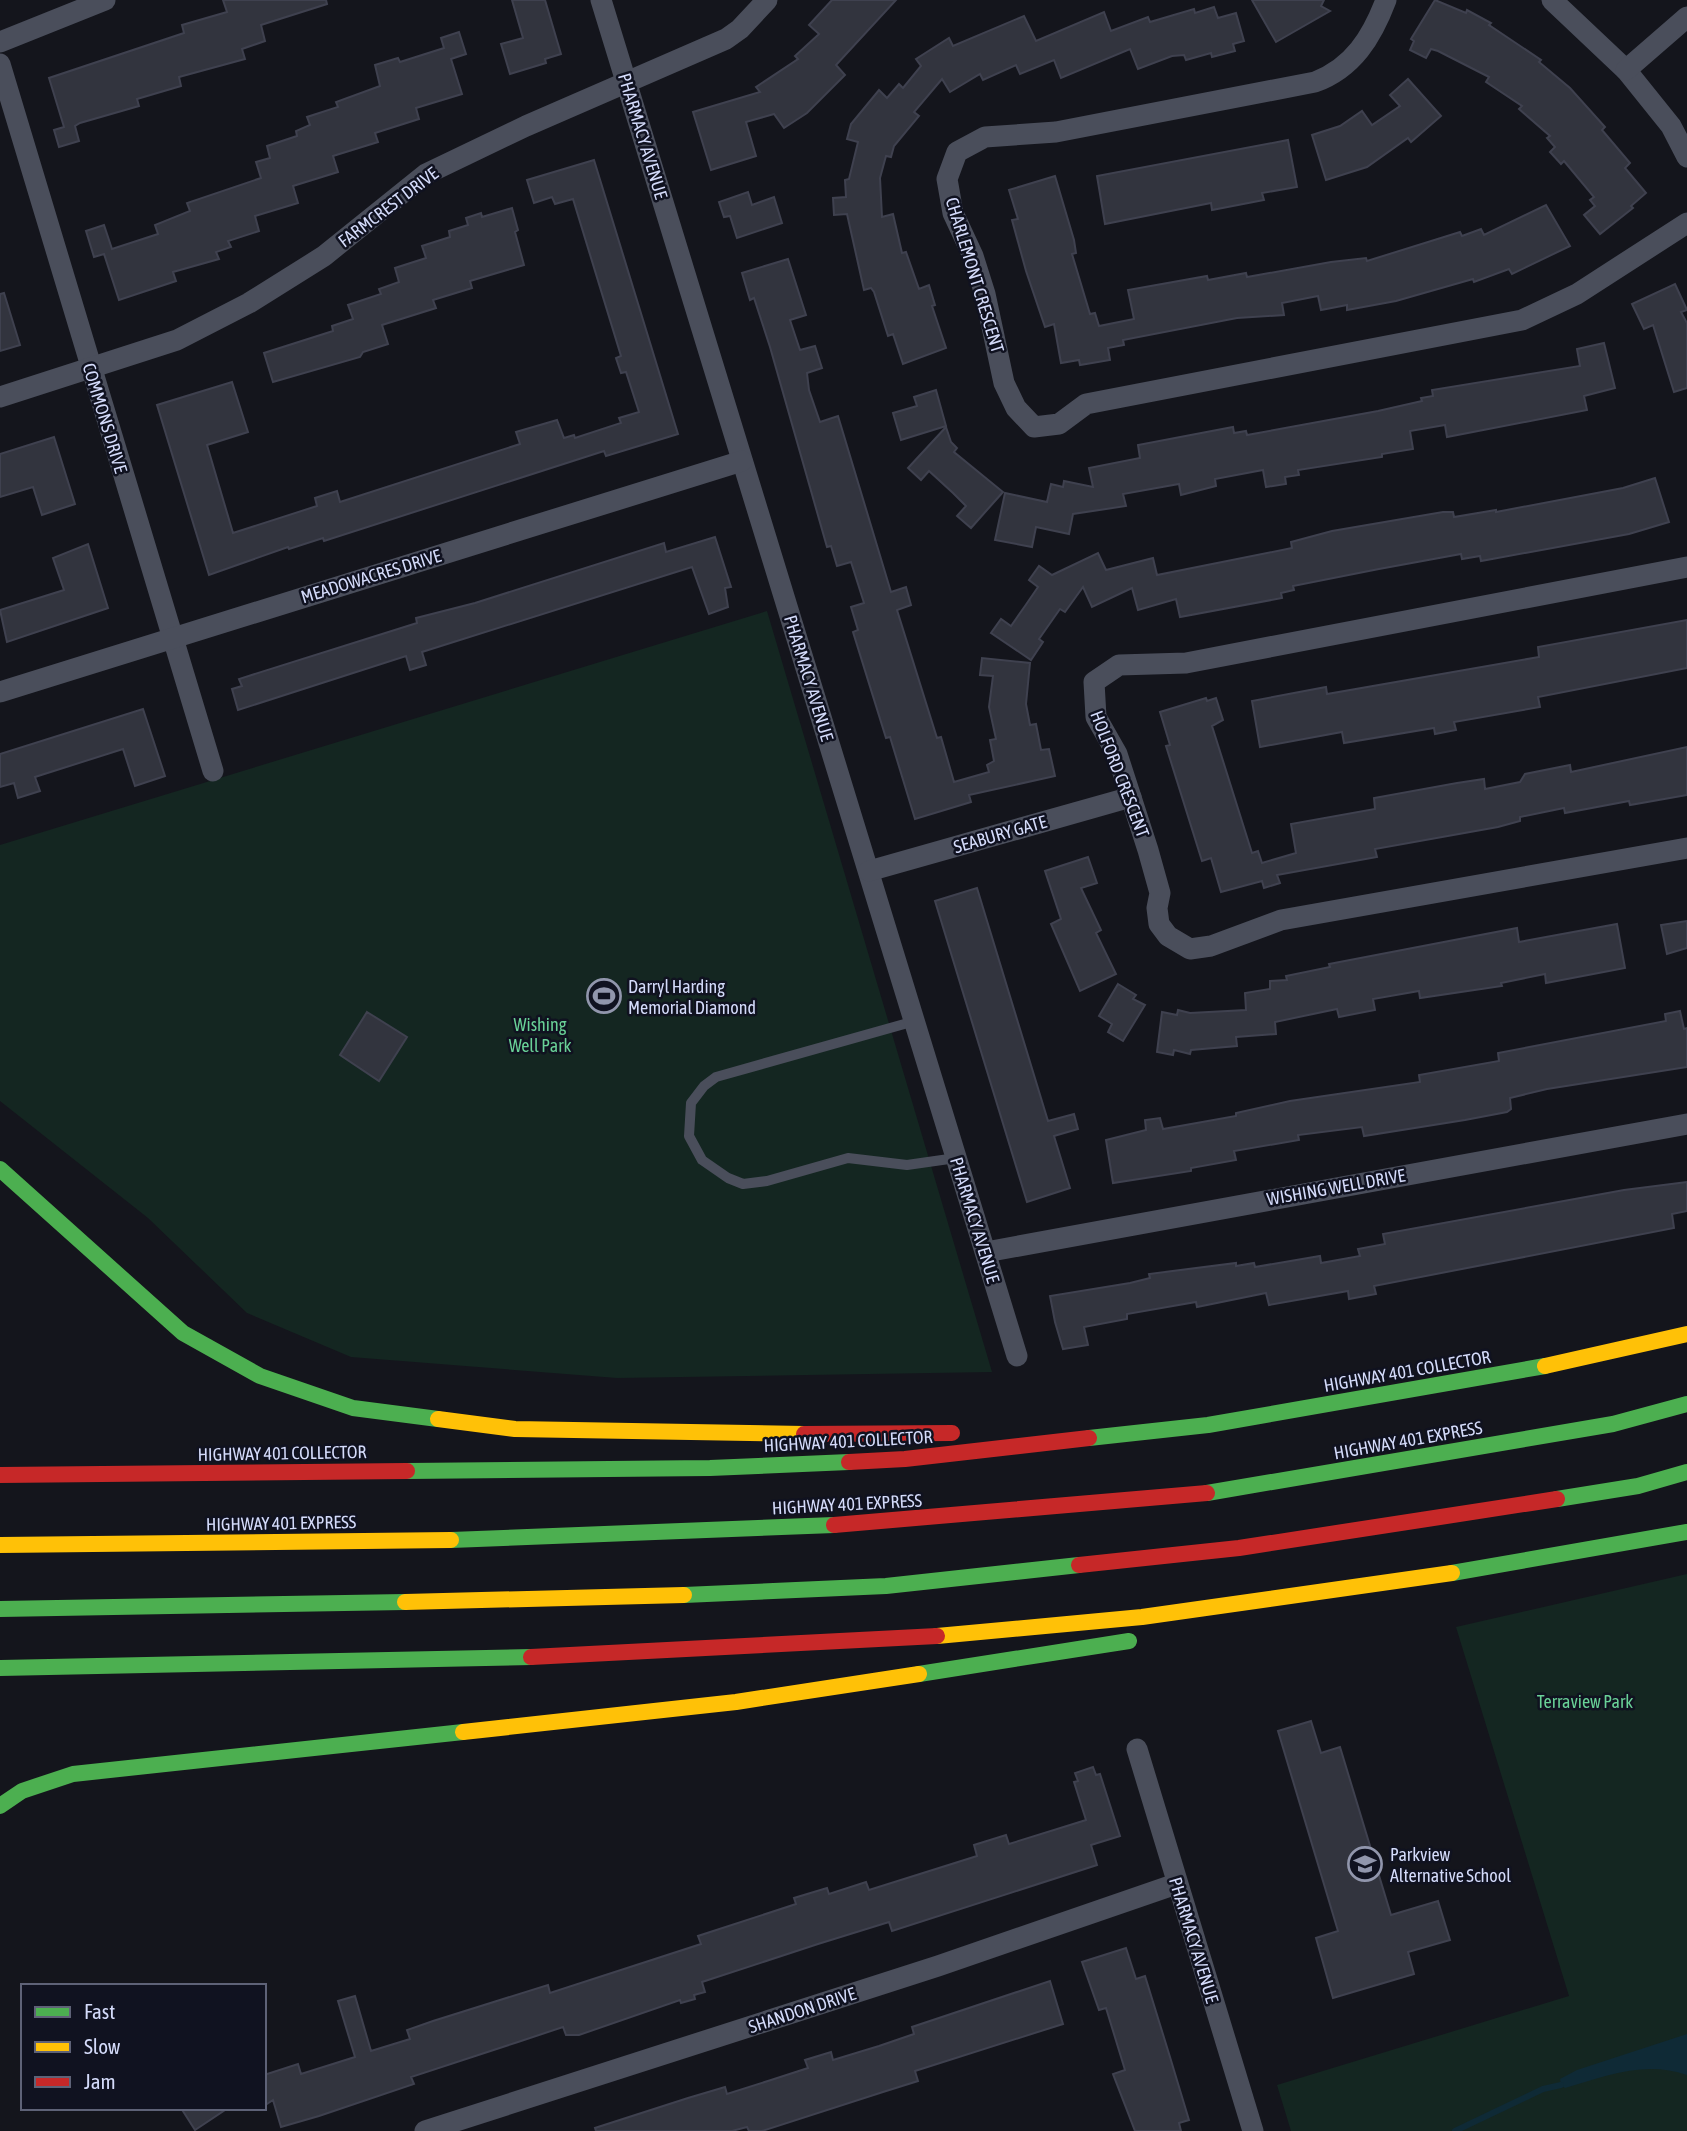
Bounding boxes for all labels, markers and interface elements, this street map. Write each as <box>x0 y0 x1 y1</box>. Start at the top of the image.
street label: PHARMACY AVENUE <box>614 71 672 202</box>
street label: FARMCREST DRIVE <box>334 162 442 251</box>
street label: CHARLEMONT CRESCENT <box>941 195 1009 355</box>
street label: COMMONS DRIVE <box>78 361 132 476</box>
street label: MEADOWACRES DRIVE <box>298 545 444 607</box>
street label: PHARMACY AVENUE <box>780 613 838 744</box>
street label: HOLFORD CRESCENT <box>1086 708 1154 840</box>
street label: SEABURY GATE <box>951 811 1049 857</box>
place label: Darryl Harding Memorial Diamond <box>628 976 756 1018</box>
sports icon: Darryl Harding Memorial Diamond <box>585 977 623 1015</box>
park label: Wishing Well Park <box>509 1014 571 1056</box>
street label: PHARMACY AVENUE <box>946 1155 1004 1286</box>
street label: WISHING WELL DRIVE <box>1265 1164 1407 1210</box>
street label: HIGHWAY 401 COLLECTOR <box>1322 1346 1492 1396</box>
street label: HIGHWAY 401 EXPRESS <box>1332 1417 1484 1463</box>
street label: HIGHWAY 401 COLLECTOR <box>763 1426 933 1456</box>
street label: HIGHWAY 401 COLLECTOR <box>197 1441 367 1465</box>
street label: HIGHWAY 401 EXPRESS <box>771 1490 923 1518</box>
street label: HIGHWAY 401 EXPRESS <box>206 1511 357 1535</box>
park label: Terraview Park <box>1537 1691 1633 1712</box>
place label: Parkview Alternative School <box>1390 1844 1511 1886</box>
school or university icon: Parkview Alternative School <box>1346 1845 1384 1883</box>
street label: PHARMACY AVENUE <box>1165 1875 1223 2006</box>
street label: SHANDON DRIVE <box>746 1983 858 2037</box>
legend <box>21 1984 266 2110</box>
text: Fast <box>84 1999 115 2023</box>
text: Slow <box>84 2034 121 2058</box>
text: Jam <box>84 2069 116 2093</box>

